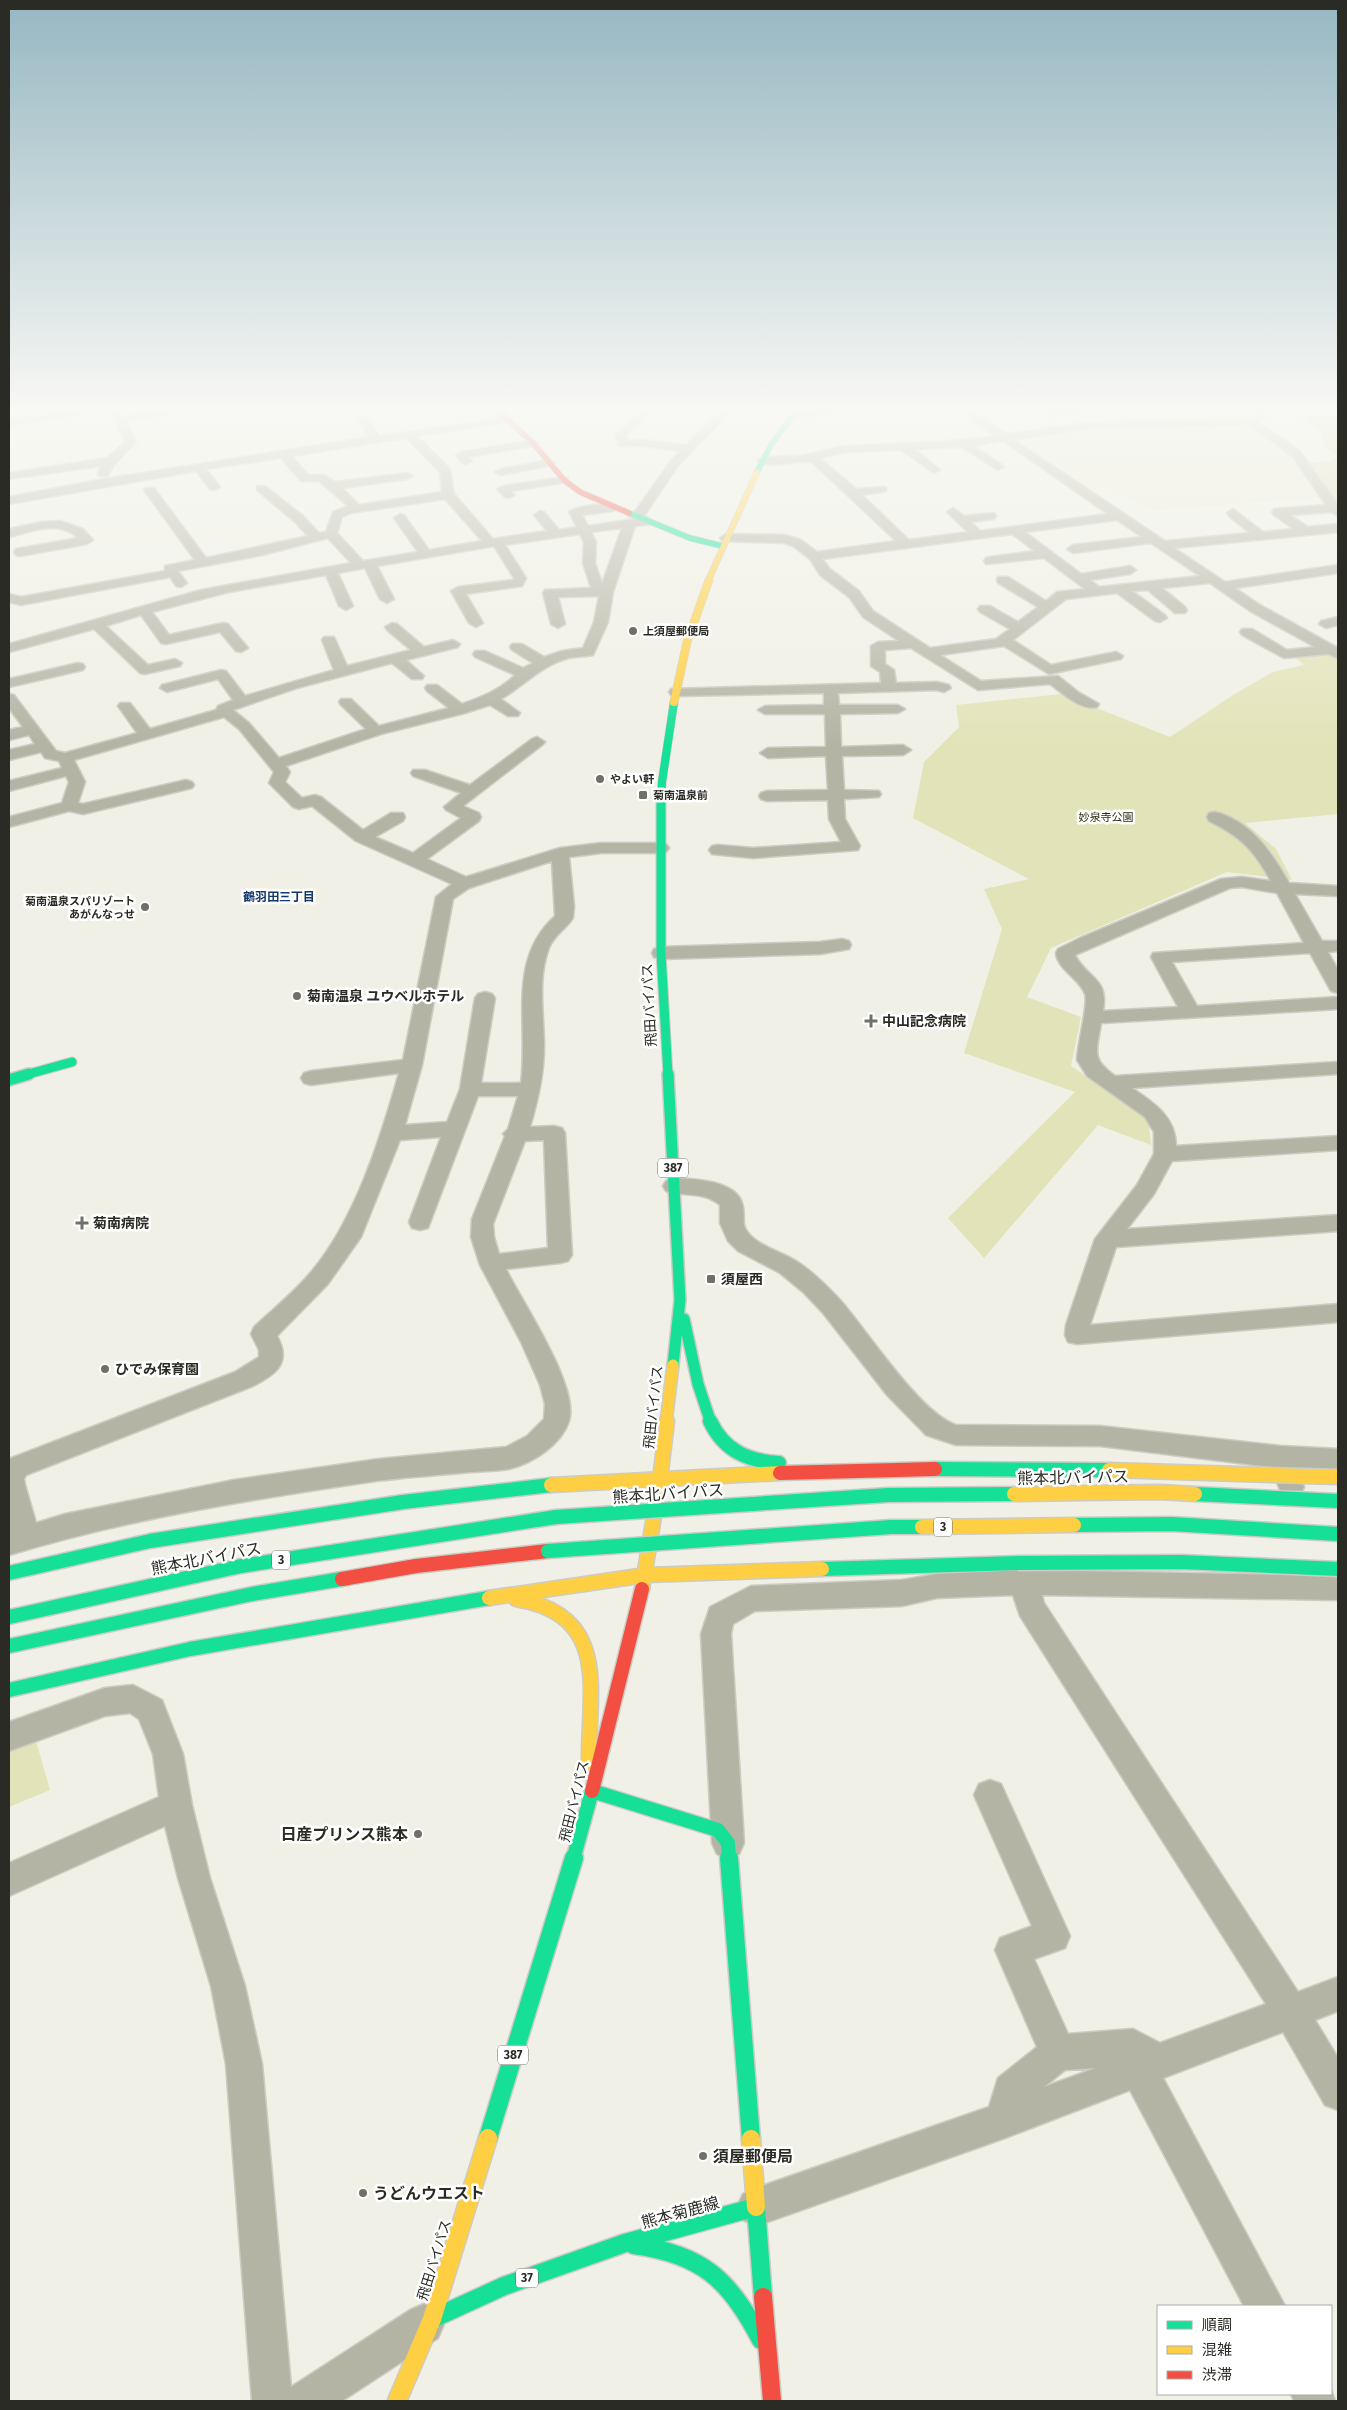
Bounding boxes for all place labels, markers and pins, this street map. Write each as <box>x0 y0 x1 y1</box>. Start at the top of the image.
marker: 上須屋郵便局 <box>627 625 639 637</box>
place label: 上須屋郵便局 <box>643 625 709 638</box>
marker: やよい軒 <box>594 773 606 785</box>
place label: やよい軒 <box>610 773 654 786</box>
marker: 菊南温泉前 <box>637 789 649 801</box>
place label: 菊南温泉前 <box>653 789 708 802</box>
place label: 菊南温泉スパリゾート あがんなっせ <box>25 895 135 921</box>
marker: 菊南温泉スパリゾート あがんなっせ <box>139 901 151 913</box>
place label: 菊南温泉 ユウベルホテル <box>307 988 464 1005</box>
marker: 菊南温泉 ユウベルホテル <box>291 990 303 1002</box>
place label: 中山記念病院 <box>882 1013 966 1030</box>
marker: 中山記念病院 <box>864 1014 878 1028</box>
place label: 菊南病院 <box>93 1215 149 1232</box>
marker: 菊南病院 <box>75 1216 89 1230</box>
place label: 須屋西 <box>721 1271 763 1288</box>
marker: 須屋西 <box>705 1273 717 1285</box>
place label: ひでみ保育園 <box>115 1361 199 1378</box>
marker: ひでみ保育園 <box>99 1363 111 1375</box>
place label: 日産プリンス熊本 <box>280 1825 408 1844</box>
marker: 日産プリンス熊本 <box>412 1828 424 1840</box>
place label: 須屋郵便局 <box>713 2147 793 2166</box>
marker: 須屋郵便局 <box>697 2150 709 2162</box>
place label: うどんウエスト <box>373 2184 485 2203</box>
marker: うどんウエスト <box>357 2187 369 2199</box>

